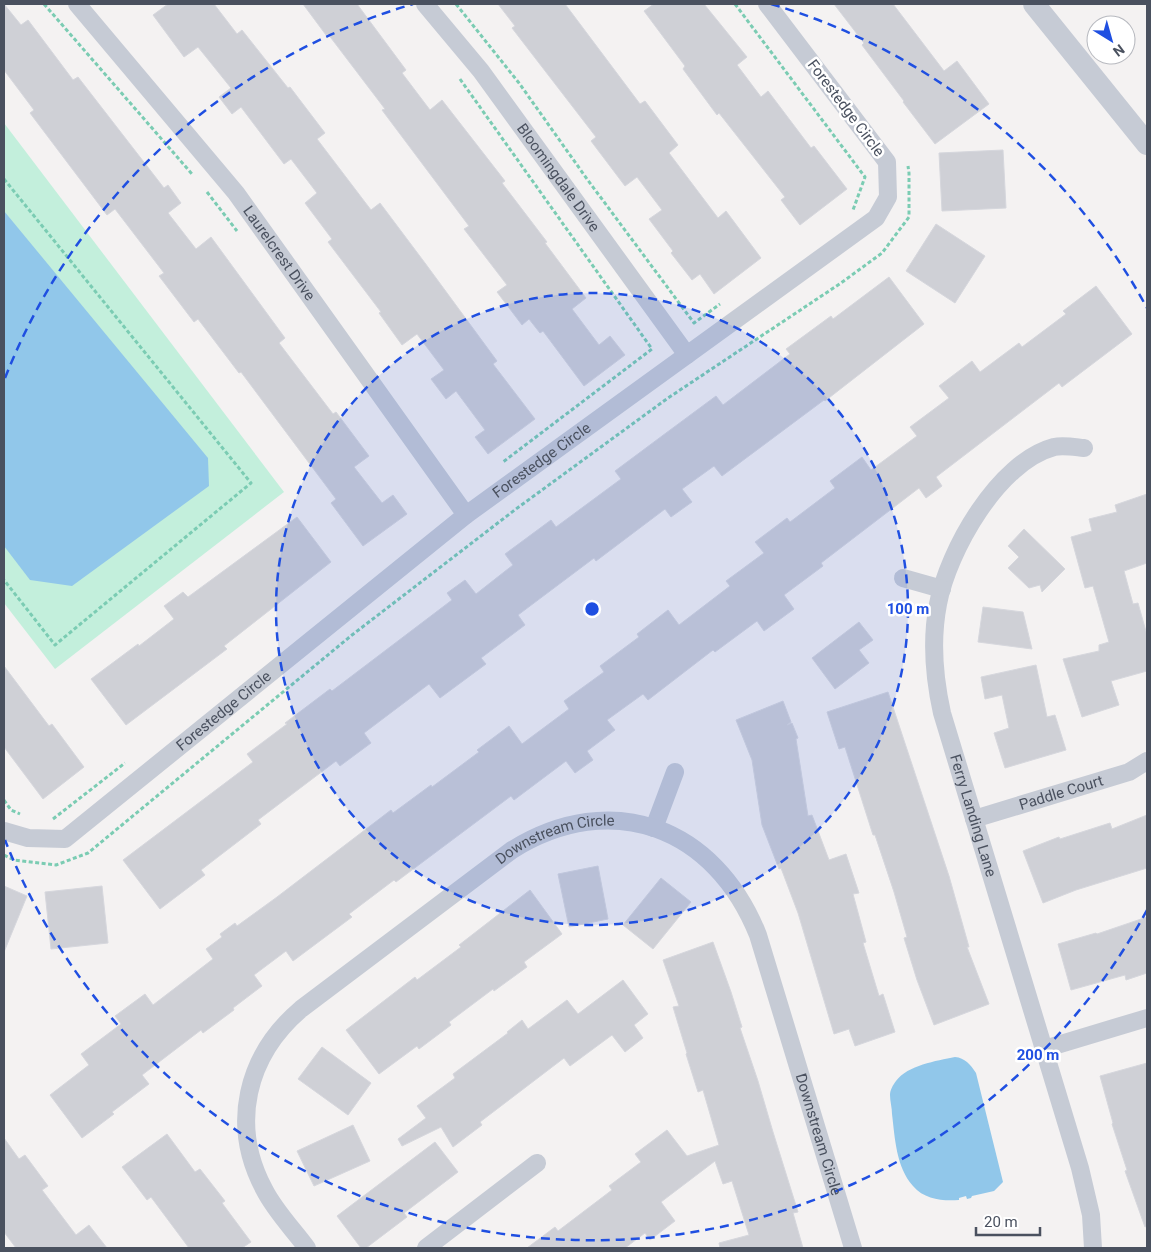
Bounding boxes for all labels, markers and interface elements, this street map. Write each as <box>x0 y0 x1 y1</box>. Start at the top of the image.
north arrow <box>1086 15 1136 65</box>
text: N <box>1110 41 1128 60</box>
street label: Forestedge Circle <box>804 56 888 160</box>
street label: Bloomingdale Drive <box>513 120 604 235</box>
street label: Laurelcrest Drive <box>239 202 319 304</box>
street label: Forestedge Circle <box>489 419 594 502</box>
centre of rings <box>583 600 601 618</box>
text: 100 m <box>887 600 929 618</box>
street label: Forestedge Circle <box>173 667 275 754</box>
street label: Ferry Landing Lane <box>946 752 1000 879</box>
street label: Paddle Court <box>1017 771 1105 814</box>
street label: Downstream Circle <box>492 811 615 868</box>
text: 200 m <box>1017 1046 1059 1064</box>
street label: Downstream Circle <box>792 1071 846 1198</box>
scale bar <box>976 1204 1040 1236</box>
text: 20 m <box>984 1213 1018 1231</box>

